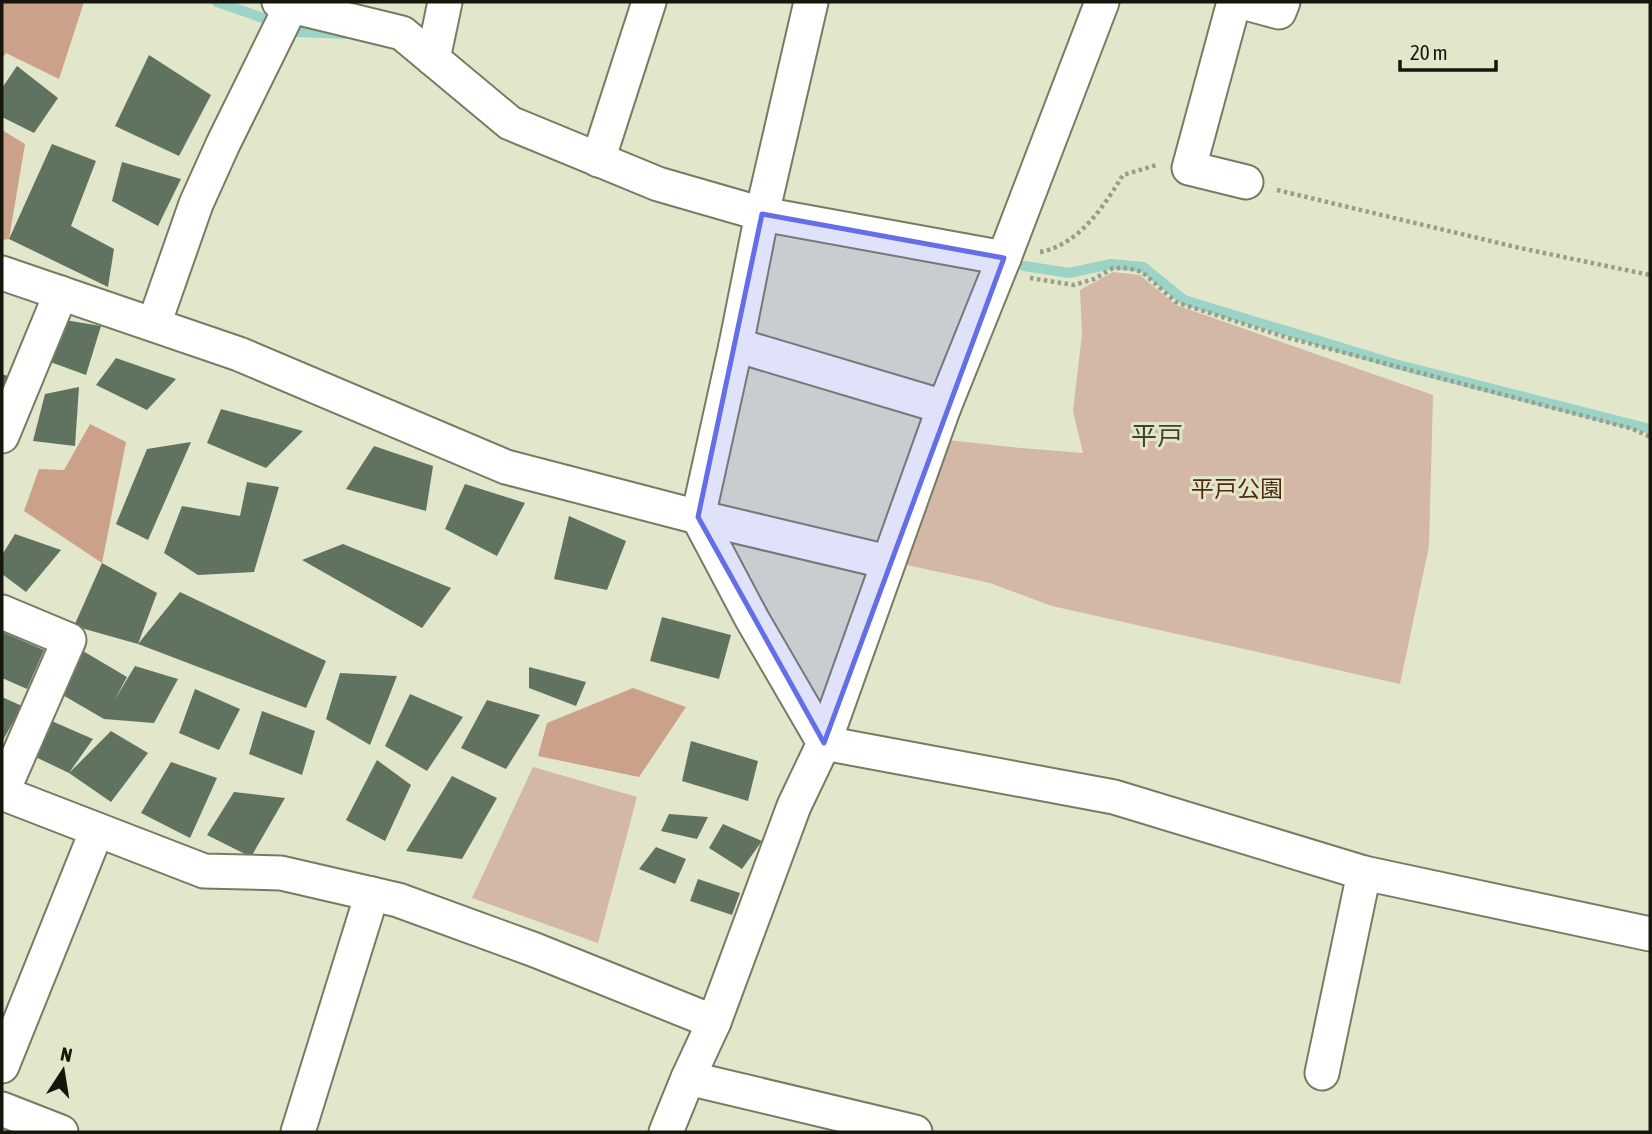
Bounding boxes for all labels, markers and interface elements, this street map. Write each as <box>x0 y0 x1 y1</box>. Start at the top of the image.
scale bar <box>1400 28 1496 72</box>
text: 20 m <box>1410 40 1448 64</box>
district label: 平戸 <box>1131 421 1183 451</box>
park label: 平戸公園 <box>1191 476 1283 502</box>
north arrow <box>28 1036 98 1106</box>
text: N <box>59 1042 74 1066</box>

